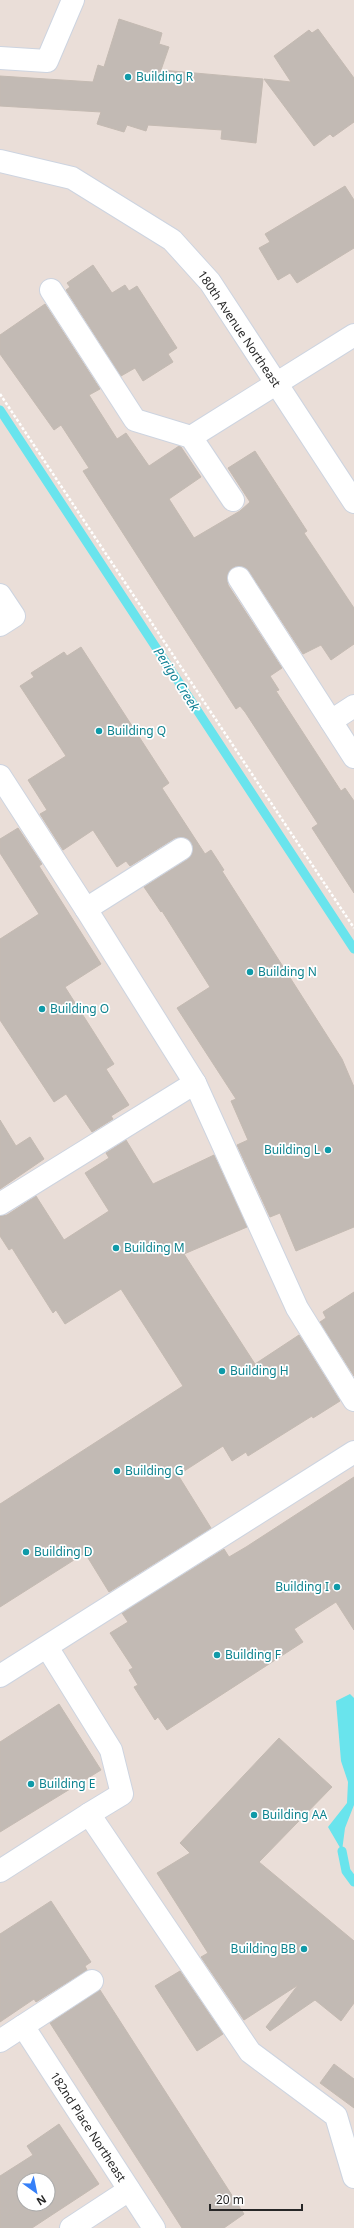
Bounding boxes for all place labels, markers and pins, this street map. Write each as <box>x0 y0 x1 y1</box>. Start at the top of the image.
place label: Building R <box>136 68 194 85</box>
marker: Building R <box>123 72 133 82</box>
place label: Building Q <box>107 722 166 739</box>
marker: Building Q <box>94 726 104 736</box>
place label: Building N <box>258 963 317 980</box>
marker: Building N <box>245 967 255 977</box>
place label: Building O <box>50 1000 109 1017</box>
marker: Building O <box>37 1004 47 1014</box>
place label: Building L <box>264 1141 320 1158</box>
marker: Building L <box>323 1145 333 1155</box>
place label: Building M <box>124 1239 185 1256</box>
marker: Building M <box>111 1243 121 1253</box>
place label: Building H <box>230 1362 289 1379</box>
marker: Building H <box>217 1366 227 1376</box>
place label: Building G <box>125 1462 184 1479</box>
marker: Building G <box>112 1466 122 1476</box>
place label: Building D <box>34 1543 93 1560</box>
marker: Building D <box>21 1547 31 1557</box>
place label: Building I <box>275 1578 329 1595</box>
marker: Building I <box>332 1582 342 1592</box>
place label: Building F <box>225 1646 281 1663</box>
marker: Building F <box>212 1650 222 1660</box>
place label: Building E <box>39 1775 95 1792</box>
marker: Building E <box>26 1779 36 1789</box>
place label: Building AA <box>262 1806 327 1823</box>
marker: Building AA <box>249 1810 259 1820</box>
place label: Building BB <box>231 1940 296 1957</box>
marker: Building BB <box>299 1944 309 1954</box>

